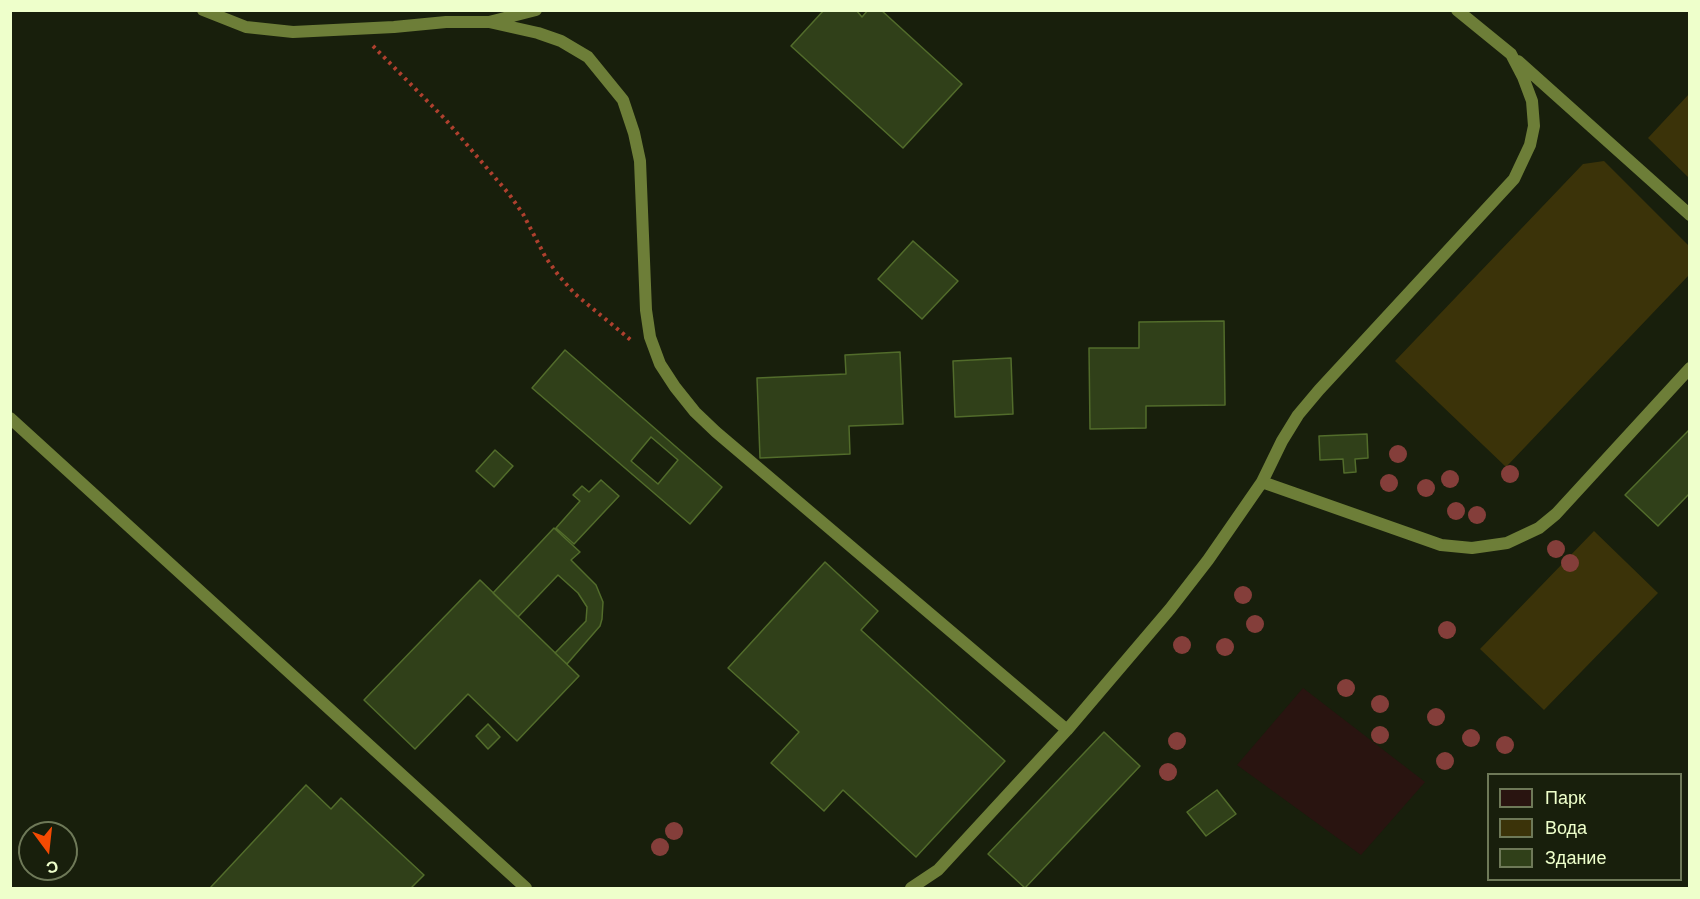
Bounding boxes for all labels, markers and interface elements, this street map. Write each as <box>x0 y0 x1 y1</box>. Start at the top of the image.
legend <box>1487 773 1682 881</box>
text: Парк <box>1545 788 1586 808</box>
text: Вода <box>1545 818 1587 838</box>
north arrow <box>18 821 78 881</box>
text: Здание <box>1545 848 1606 868</box>
text: С <box>44 857 60 877</box>

